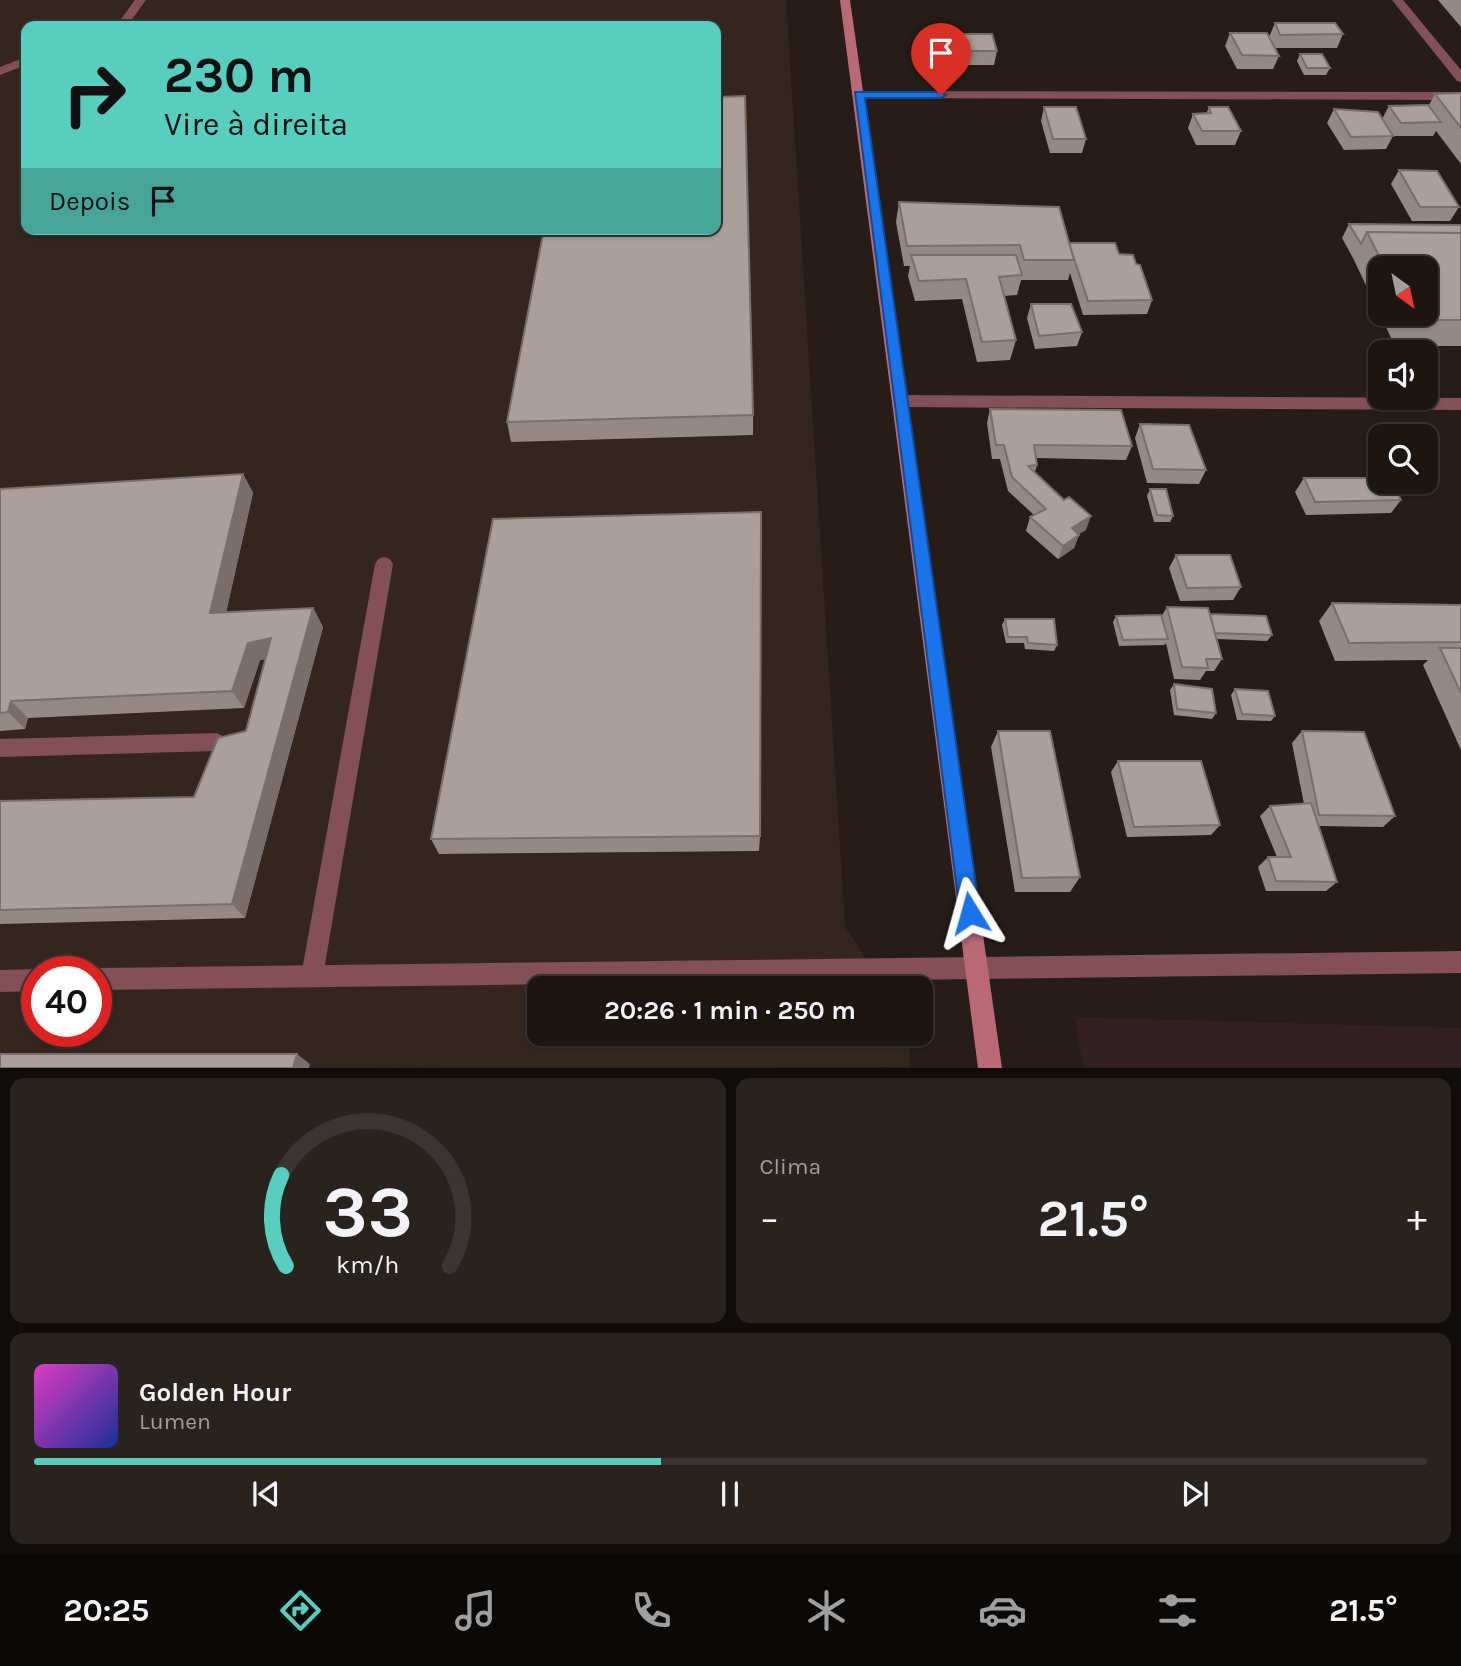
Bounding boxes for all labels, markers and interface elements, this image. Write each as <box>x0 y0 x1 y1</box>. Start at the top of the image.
pin <box>911 23 971 95</box>
icon: arrive <box>922 34 960 72</box>
text: 230 m <box>164 47 314 104</box>
icon: right <box>49 49 140 140</box>
text: Vire à direita <box>164 106 348 143</box>
icon: arrive <box>144 182 182 220</box>
text: Depois <box>49 186 130 217</box>
north arrow <box>1368 256 1438 326</box>
map controls <box>1368 256 1438 494</box>
button: sound <box>1368 340 1438 410</box>
button: search <box>1368 424 1438 494</box>
position arrow <box>933 876 1007 950</box>
speed limit sign: 40 <box>21 956 112 1047</box>
text: 20:26 · 1 min · 250 m <box>604 995 856 1026</box>
text: Clima <box>760 1153 821 1180</box>
text: 33 <box>322 1170 413 1255</box>
text: 21.5° <box>1037 1188 1149 1249</box>
text: − <box>760 1196 779 1241</box>
text: + <box>1407 1196 1427 1241</box>
text: km/h <box>336 1250 399 1279</box>
text: Golden Hour <box>139 1377 291 1408</box>
text: Lumen <box>139 1408 211 1435</box>
icon: previous <box>247 1475 285 1513</box>
icon: pause <box>711 1475 749 1513</box>
icon: next <box>1176 1475 1214 1513</box>
icon: directions <box>276 1586 325 1635</box>
icon: music <box>451 1586 500 1635</box>
icon: phone <box>627 1586 676 1635</box>
icon: climate <box>802 1586 851 1635</box>
icon: car <box>978 1586 1027 1635</box>
icon: filters <box>1153 1586 1202 1635</box>
text: 20:25 <box>63 1592 149 1629</box>
text: 21.5° <box>1329 1592 1398 1629</box>

